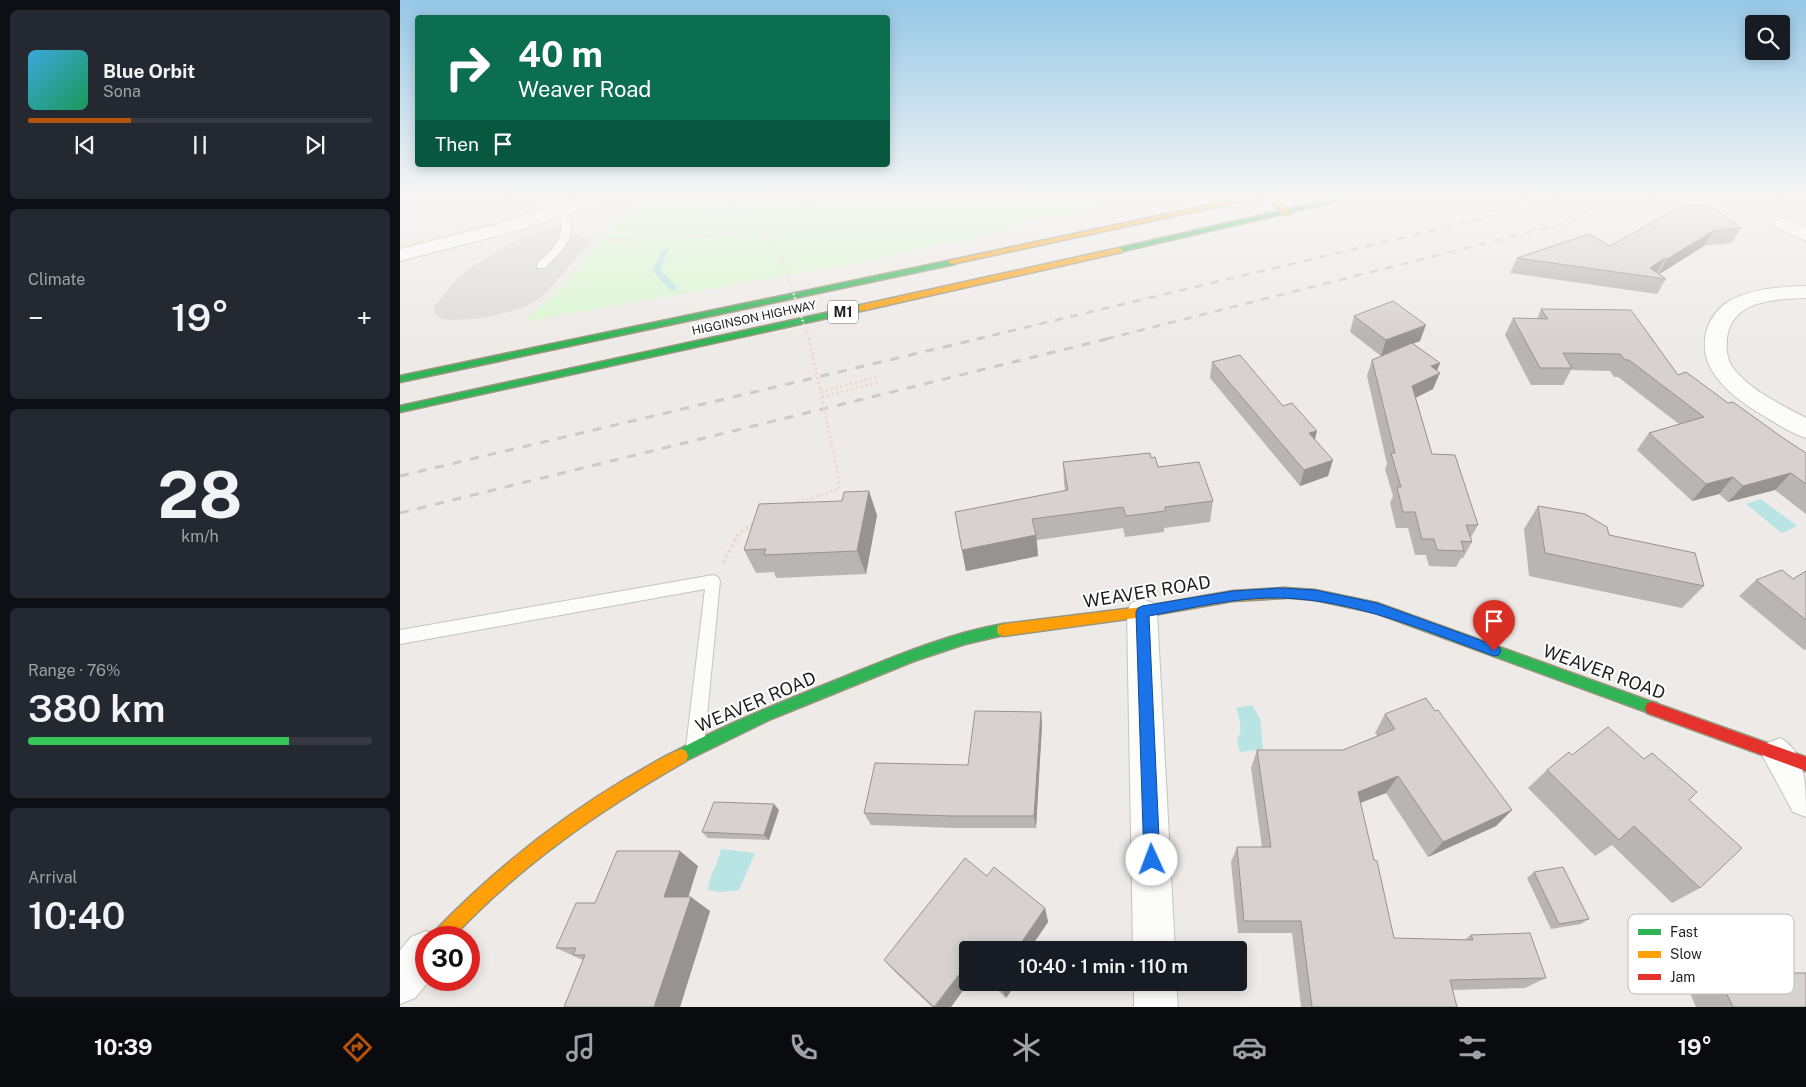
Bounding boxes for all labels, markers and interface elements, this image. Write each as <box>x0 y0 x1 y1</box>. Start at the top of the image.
map controls <box>1745 15 1790 60</box>
button: search <box>1745 15 1790 60</box>
text: 40 m <box>518 34 603 75</box>
icon: right <box>435 35 500 100</box>
text: Blue Orbit <box>103 60 195 82</box>
text: Weaver Road <box>518 76 651 102</box>
text: Sona <box>103 82 141 101</box>
icon: arrive <box>489 130 517 158</box>
icon: previous <box>71 131 99 159</box>
icon: pause <box>186 131 214 159</box>
icon: next <box>301 131 329 159</box>
text: Then <box>435 133 479 155</box>
text: Climate <box>28 270 85 289</box>
text: 19° <box>171 295 229 340</box>
street label: HIGGINSON HIGHWAY <box>691 298 818 338</box>
road number: M1 <box>828 300 858 324</box>
text: − <box>28 301 44 334</box>
text: + <box>356 301 372 334</box>
text: 28 <box>158 456 242 533</box>
text: km/h <box>181 527 219 546</box>
street label: WEAVER ROAD <box>1082 571 1212 612</box>
pin <box>1473 600 1515 651</box>
icon: arrive <box>1480 607 1508 635</box>
street label: WEAVER ROAD <box>1540 640 1668 703</box>
text: Range · 76% <box>28 661 120 680</box>
street label: WEAVER ROAD <box>692 667 819 736</box>
text: 380 km <box>28 686 165 731</box>
position arrow <box>1125 833 1177 885</box>
text: Arrival <box>28 868 77 887</box>
text: 10:40 <box>28 893 126 938</box>
legend <box>1628 914 1794 994</box>
text: Fast <box>1670 924 1698 940</box>
speed limit sign: 30 <box>415 926 480 991</box>
text: Slow <box>1670 946 1702 962</box>
text: 10:40 · 1 min · 110 m <box>1018 955 1188 977</box>
text: Jam <box>1670 969 1695 985</box>
icon: directions <box>340 1030 375 1065</box>
icon: music <box>563 1030 598 1065</box>
icon: phone <box>786 1030 821 1065</box>
icon: climate <box>1009 1030 1044 1065</box>
icon: car <box>1232 1030 1267 1065</box>
icon: filters <box>1455 1030 1490 1065</box>
text: 10:39 <box>94 1034 153 1060</box>
text: 19° <box>1678 1034 1712 1060</box>

